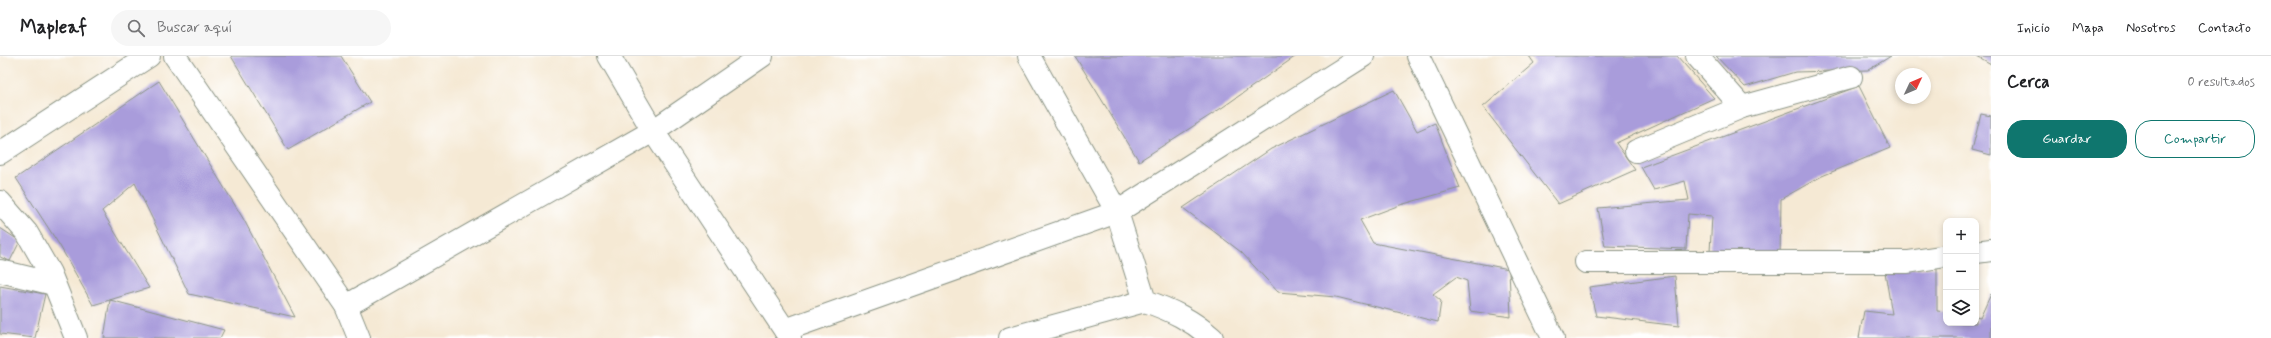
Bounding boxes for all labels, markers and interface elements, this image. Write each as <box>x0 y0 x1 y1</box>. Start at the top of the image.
search box <box>111 10 391 46</box>
text: Mapleaf <box>20 15 87 40</box>
icon: search <box>125 17 147 39</box>
text: Buscar aquí <box>157 18 232 38</box>
text: Inicio <box>2017 19 2050 37</box>
text: Mapa <box>2072 19 2104 37</box>
text: Nosotros <box>2126 19 2176 37</box>
text: Contacto <box>2198 19 2251 37</box>
north arrow <box>1895 68 1931 104</box>
text: Cerca <box>2007 71 2050 93</box>
text: 0 resultados <box>2187 74 2255 91</box>
button: Guardar <box>2007 120 2127 158</box>
button: Compartir <box>2135 120 2255 158</box>
map controls <box>1943 218 1979 326</box>
button: + <box>1943 218 1979 254</box>
button: − <box>1943 254 1979 290</box>
button: layers <box>1943 290 1979 326</box>

